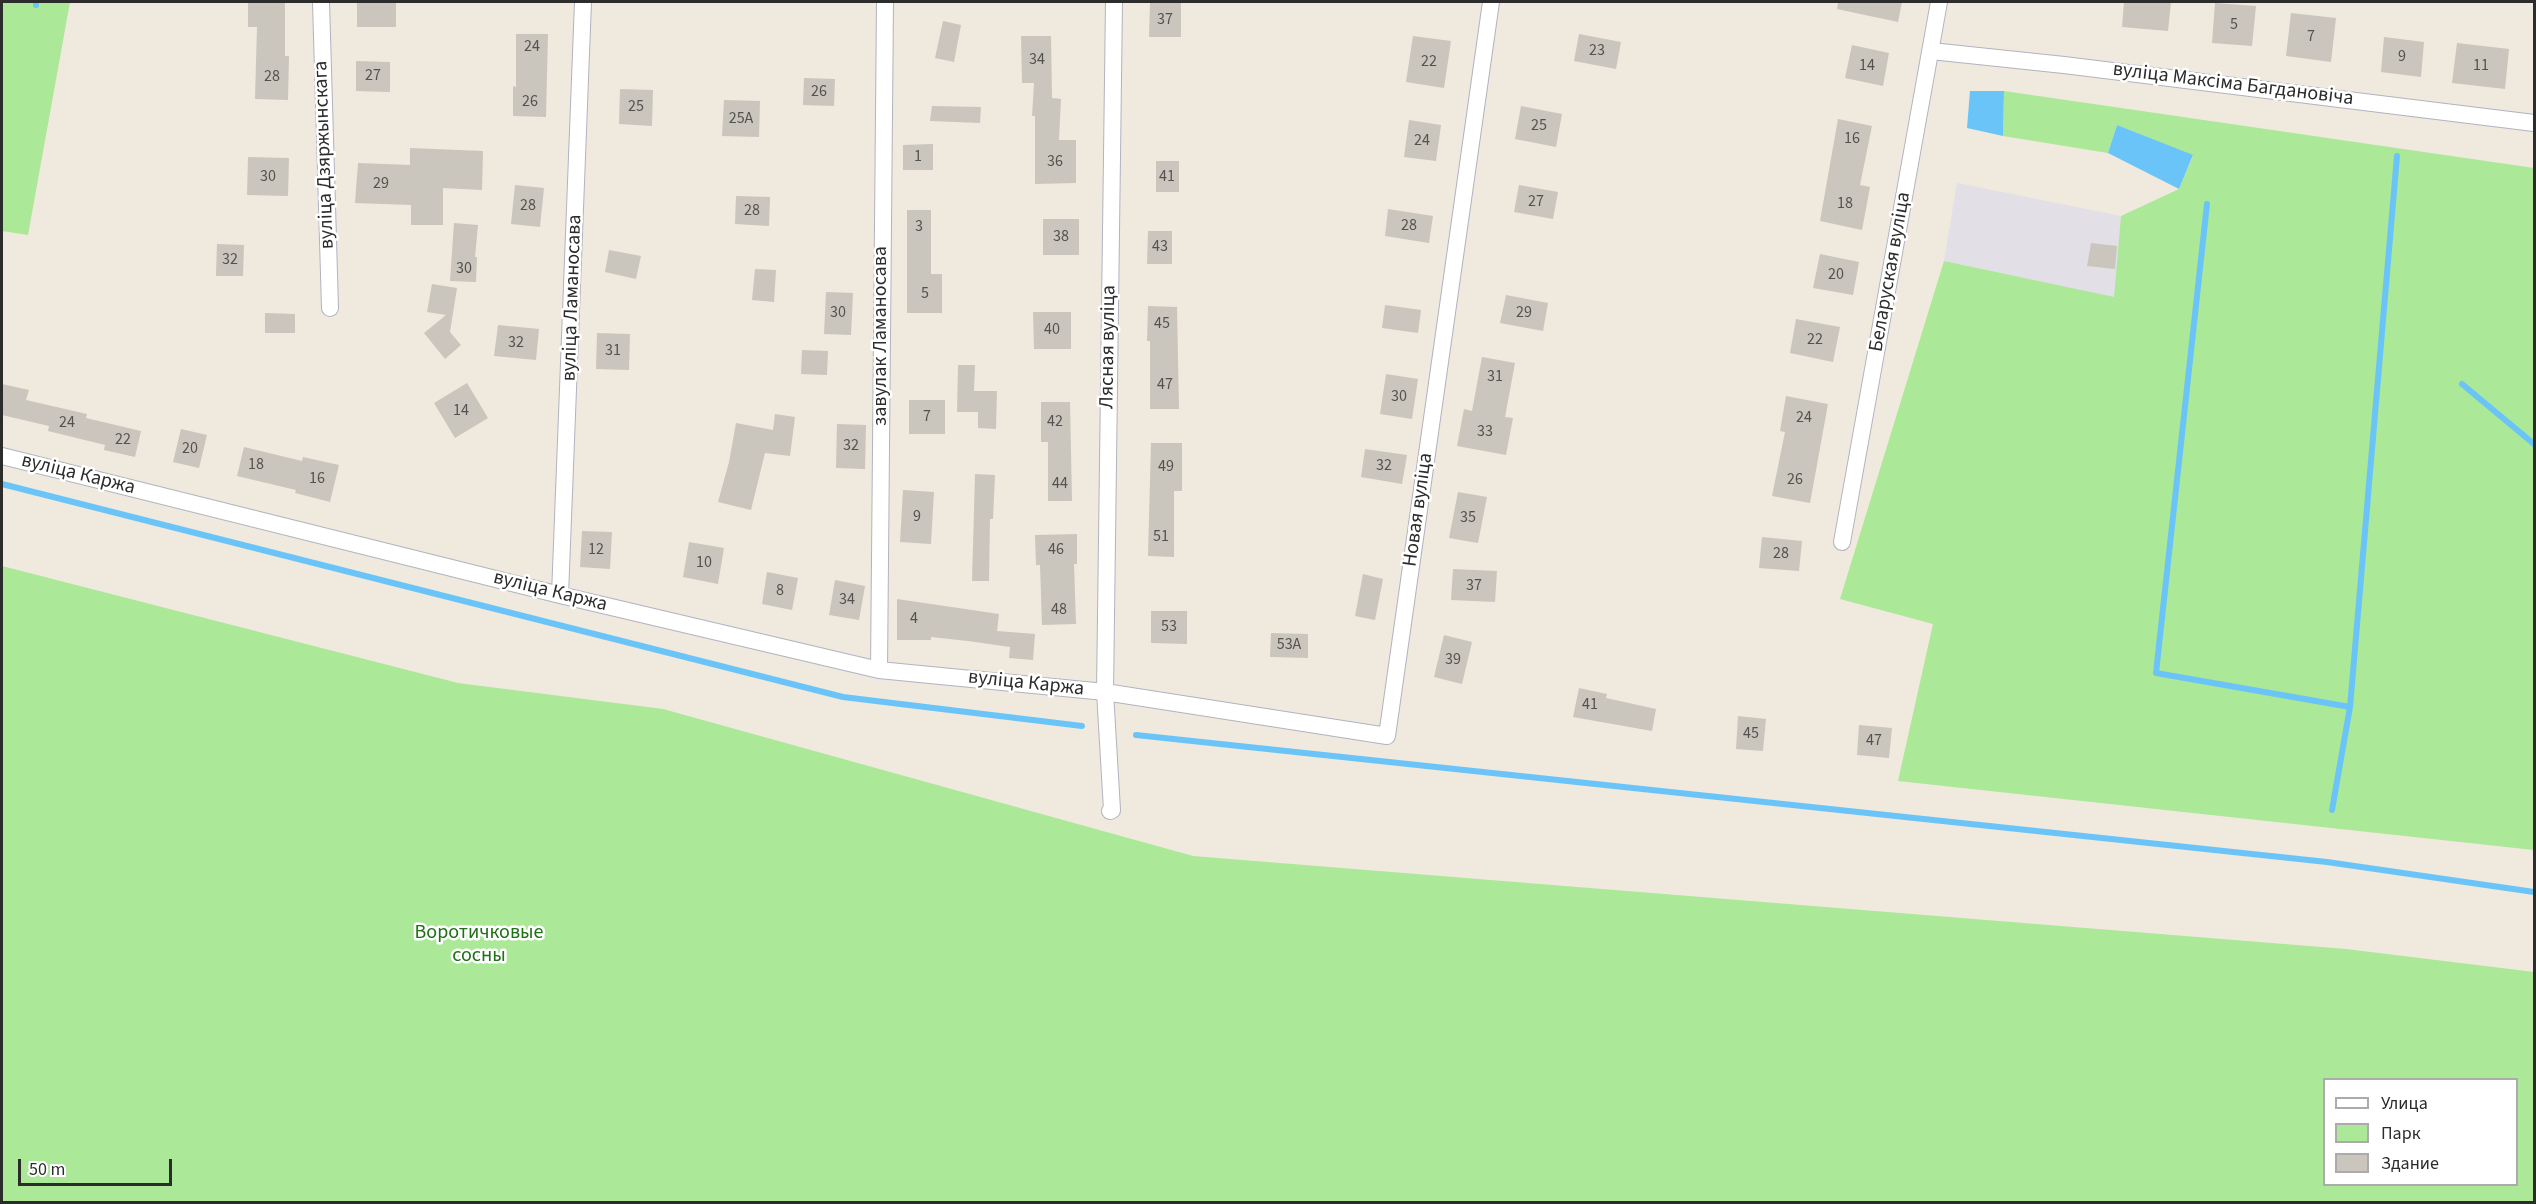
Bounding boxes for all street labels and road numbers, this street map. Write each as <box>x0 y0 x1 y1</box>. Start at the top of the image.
street label: вуліца Максіма Багдановіча <box>2111 58 2355 112</box>
street label: вуліца Дзяржынскага <box>310 60 340 250</box>
street label: Беларуская вуліца <box>1865 190 1917 354</box>
street label: вуліца Ламаносава <box>558 214 588 382</box>
street label: завулак Ламаносава <box>870 246 894 426</box>
street label: Лясная вуліца <box>1096 285 1122 409</box>
street label: вуліца Каржа <box>19 449 137 501</box>
street label: Новая вуліца <box>1399 452 1439 568</box>
street label: вуліца Каржа <box>491 566 609 618</box>
street label: вуліца Каржа <box>967 666 1085 702</box>

